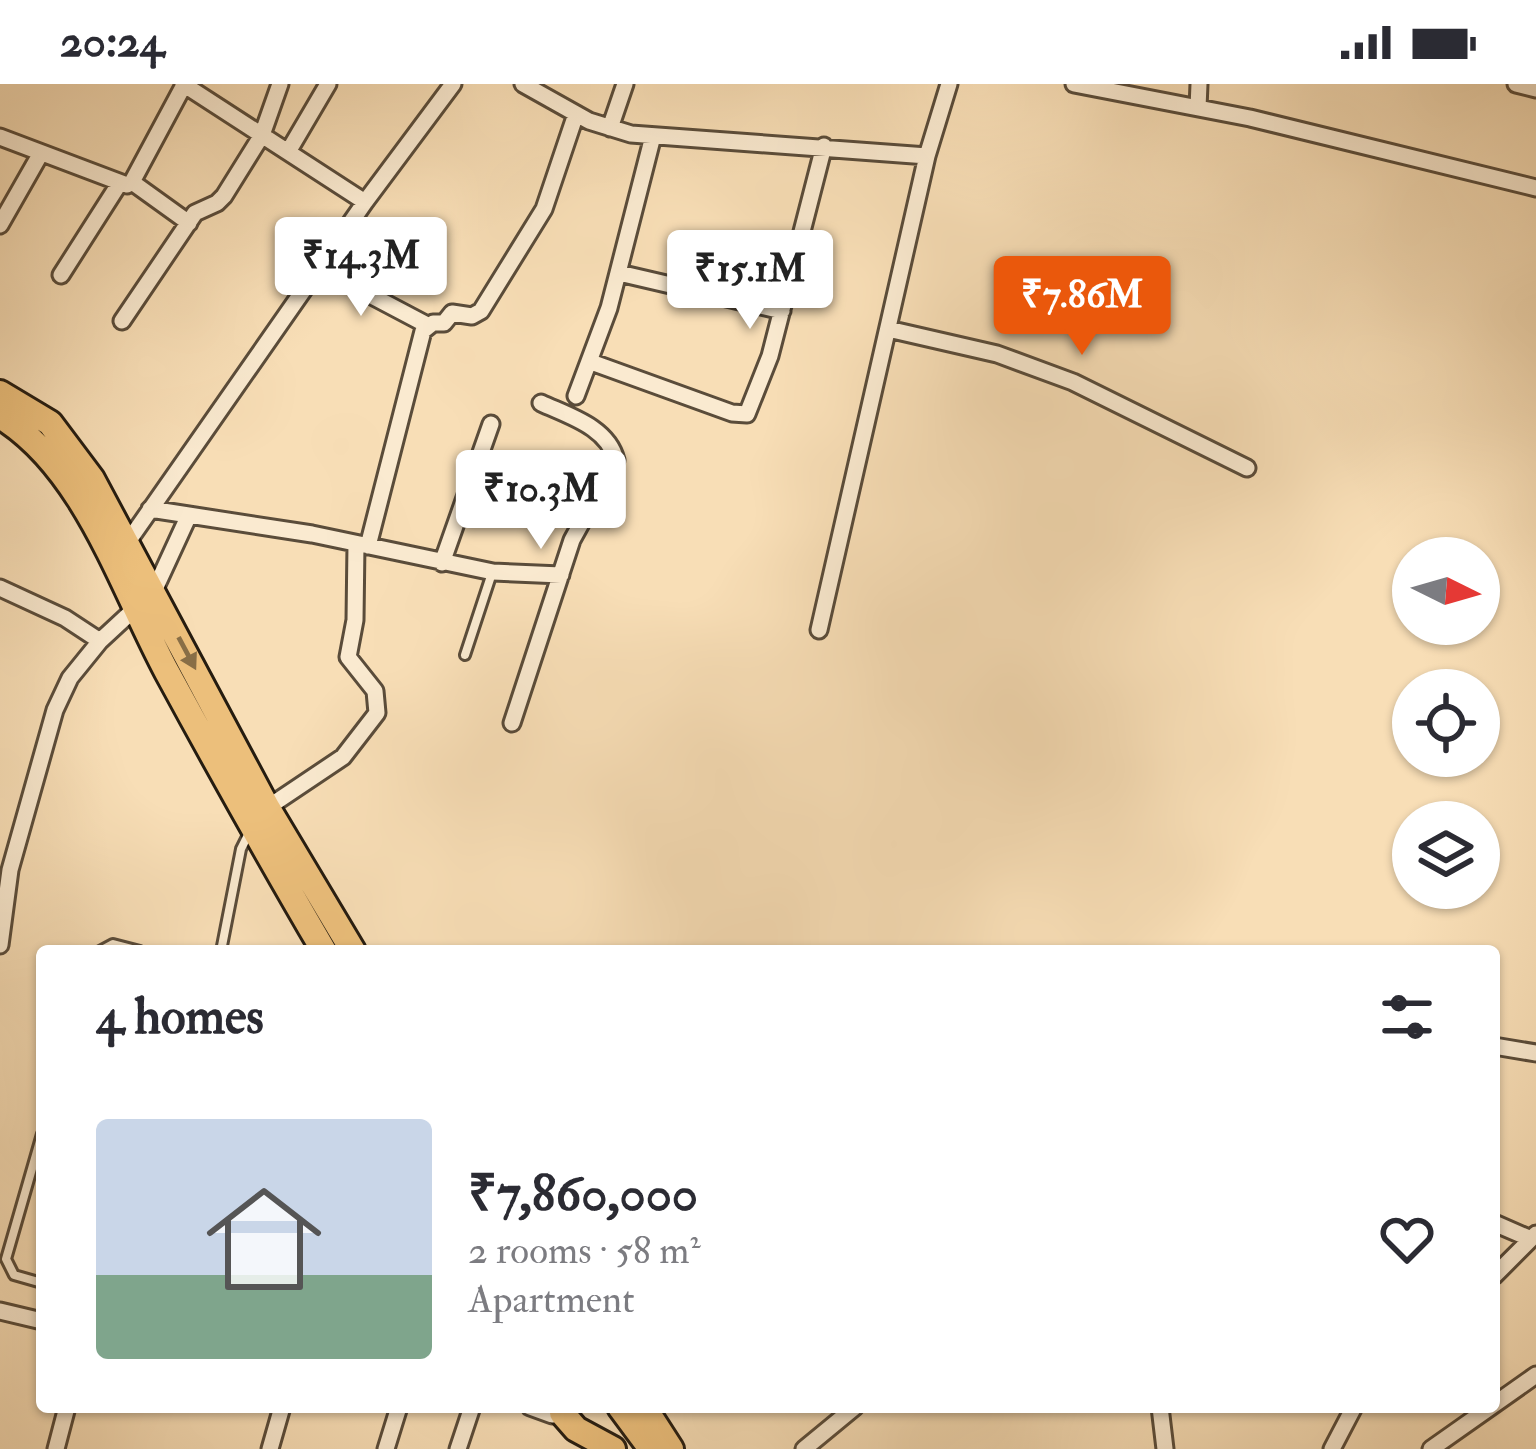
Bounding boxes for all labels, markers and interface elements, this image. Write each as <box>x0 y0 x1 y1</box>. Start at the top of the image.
text: 20:24 <box>60 14 164 70</box>
pin: ₹14.3M <box>263 217 459 319</box>
pin: ₹15.1M <box>652 230 848 332</box>
text: ₹14.3M <box>302 231 420 280</box>
text: ₹15.1M <box>694 244 806 293</box>
pin: ₹7.86M <box>984 256 1180 358</box>
text: ₹7.86M <box>1021 270 1143 319</box>
pin: ₹10.3M <box>443 450 639 552</box>
text: ₹10.3M <box>483 464 599 513</box>
north arrow <box>1392 537 1500 645</box>
map controls <box>1392 537 1500 909</box>
one-way arrow <box>177 636 197 671</box>
button: locate <box>1392 669 1500 777</box>
button: layers <box>1392 801 1500 909</box>
icon: filters <box>1374 984 1440 1050</box>
text: 4 homes <box>96 985 264 1049</box>
text: ₹7,860,000 <box>468 1162 698 1226</box>
icon: home <box>192 1167 336 1311</box>
icon: heart <box>1374 1206 1440 1272</box>
text: 2 rooms · 58 m² <box>468 1226 701 1275</box>
text: Apartment <box>468 1275 635 1324</box>

